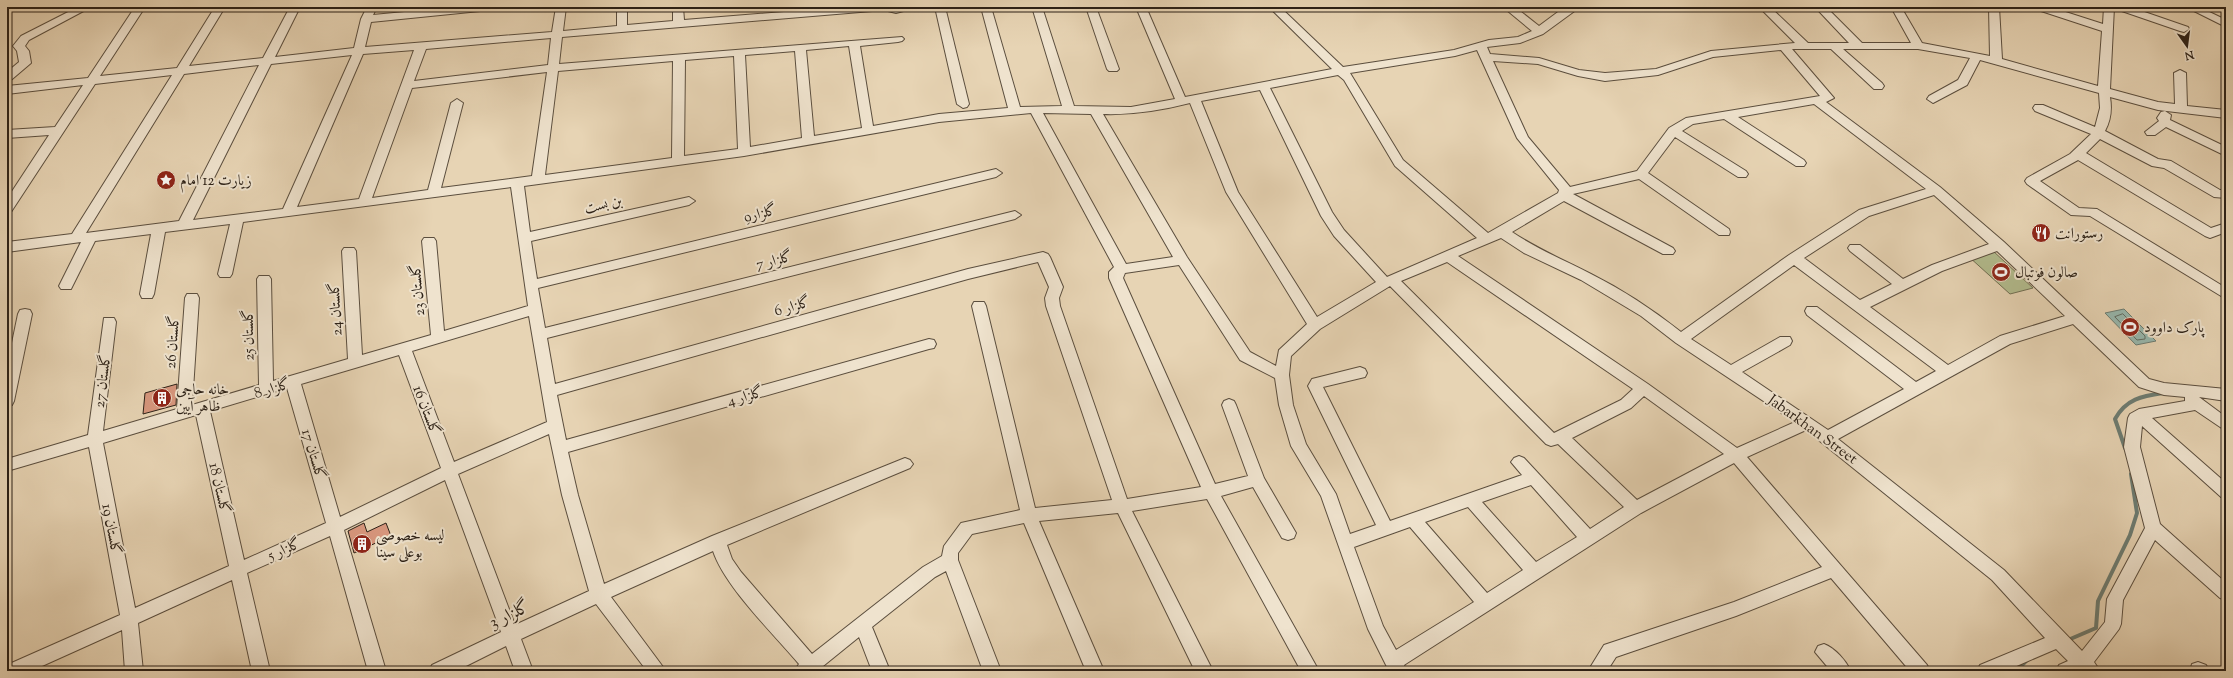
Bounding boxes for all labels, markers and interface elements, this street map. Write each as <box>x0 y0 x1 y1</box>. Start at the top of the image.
north arrow <box>2167 26 2207 66</box>
text: N <box>2183 46 2196 64</box>
place icon: زیارت 12 امام <box>155 169 177 191</box>
place label: زیارت 12 امام <box>180 171 252 193</box>
street label: بن بست <box>582 191 625 220</box>
street label: گلزار9 <box>742 200 779 229</box>
restaurant icon: رستورانت <box>2030 222 2052 244</box>
place label: رستورانت <box>2055 224 2103 245</box>
street label: گلزار 7 <box>754 247 795 276</box>
sports icon: صالون فوتبال <box>1990 261 2012 283</box>
street label: گلستان 23 <box>406 263 431 317</box>
place label: صالون فوتبال <box>2015 263 2078 284</box>
street label: گلستان 24 <box>325 282 348 336</box>
street label: گلزار 6 <box>772 292 813 323</box>
street label: گلستان 25 <box>239 309 260 361</box>
street label: گلستان 26 <box>161 315 186 370</box>
sports icon: پارک داوود <box>2119 316 2141 338</box>
place label: پارک داوود <box>2144 318 2205 339</box>
street label: گلستان 27 <box>90 353 117 409</box>
street label: گلزار 8 <box>252 374 293 405</box>
place label: خانه حاجی ظاهر آیین <box>176 380 229 418</box>
street label: گلزار 4 <box>725 382 766 413</box>
street label: گلستان 16 <box>407 383 445 438</box>
building icon: خانه حاجی ظاهر آیین <box>151 387 173 409</box>
street label: Jabarkhan Street <box>1762 390 1861 470</box>
street label: گلستان 17 <box>295 427 330 482</box>
street label: گلستان 18 <box>202 461 235 516</box>
street label: گلستان 19 <box>95 502 126 556</box>
place label: لیسه خصوصی بوعلی سینا <box>376 526 444 564</box>
building icon: لیسه خصوصی بوعلی سینا <box>351 533 373 555</box>
street label: گلزار 5 <box>264 534 305 567</box>
street label: گلزار 3 <box>485 595 535 637</box>

